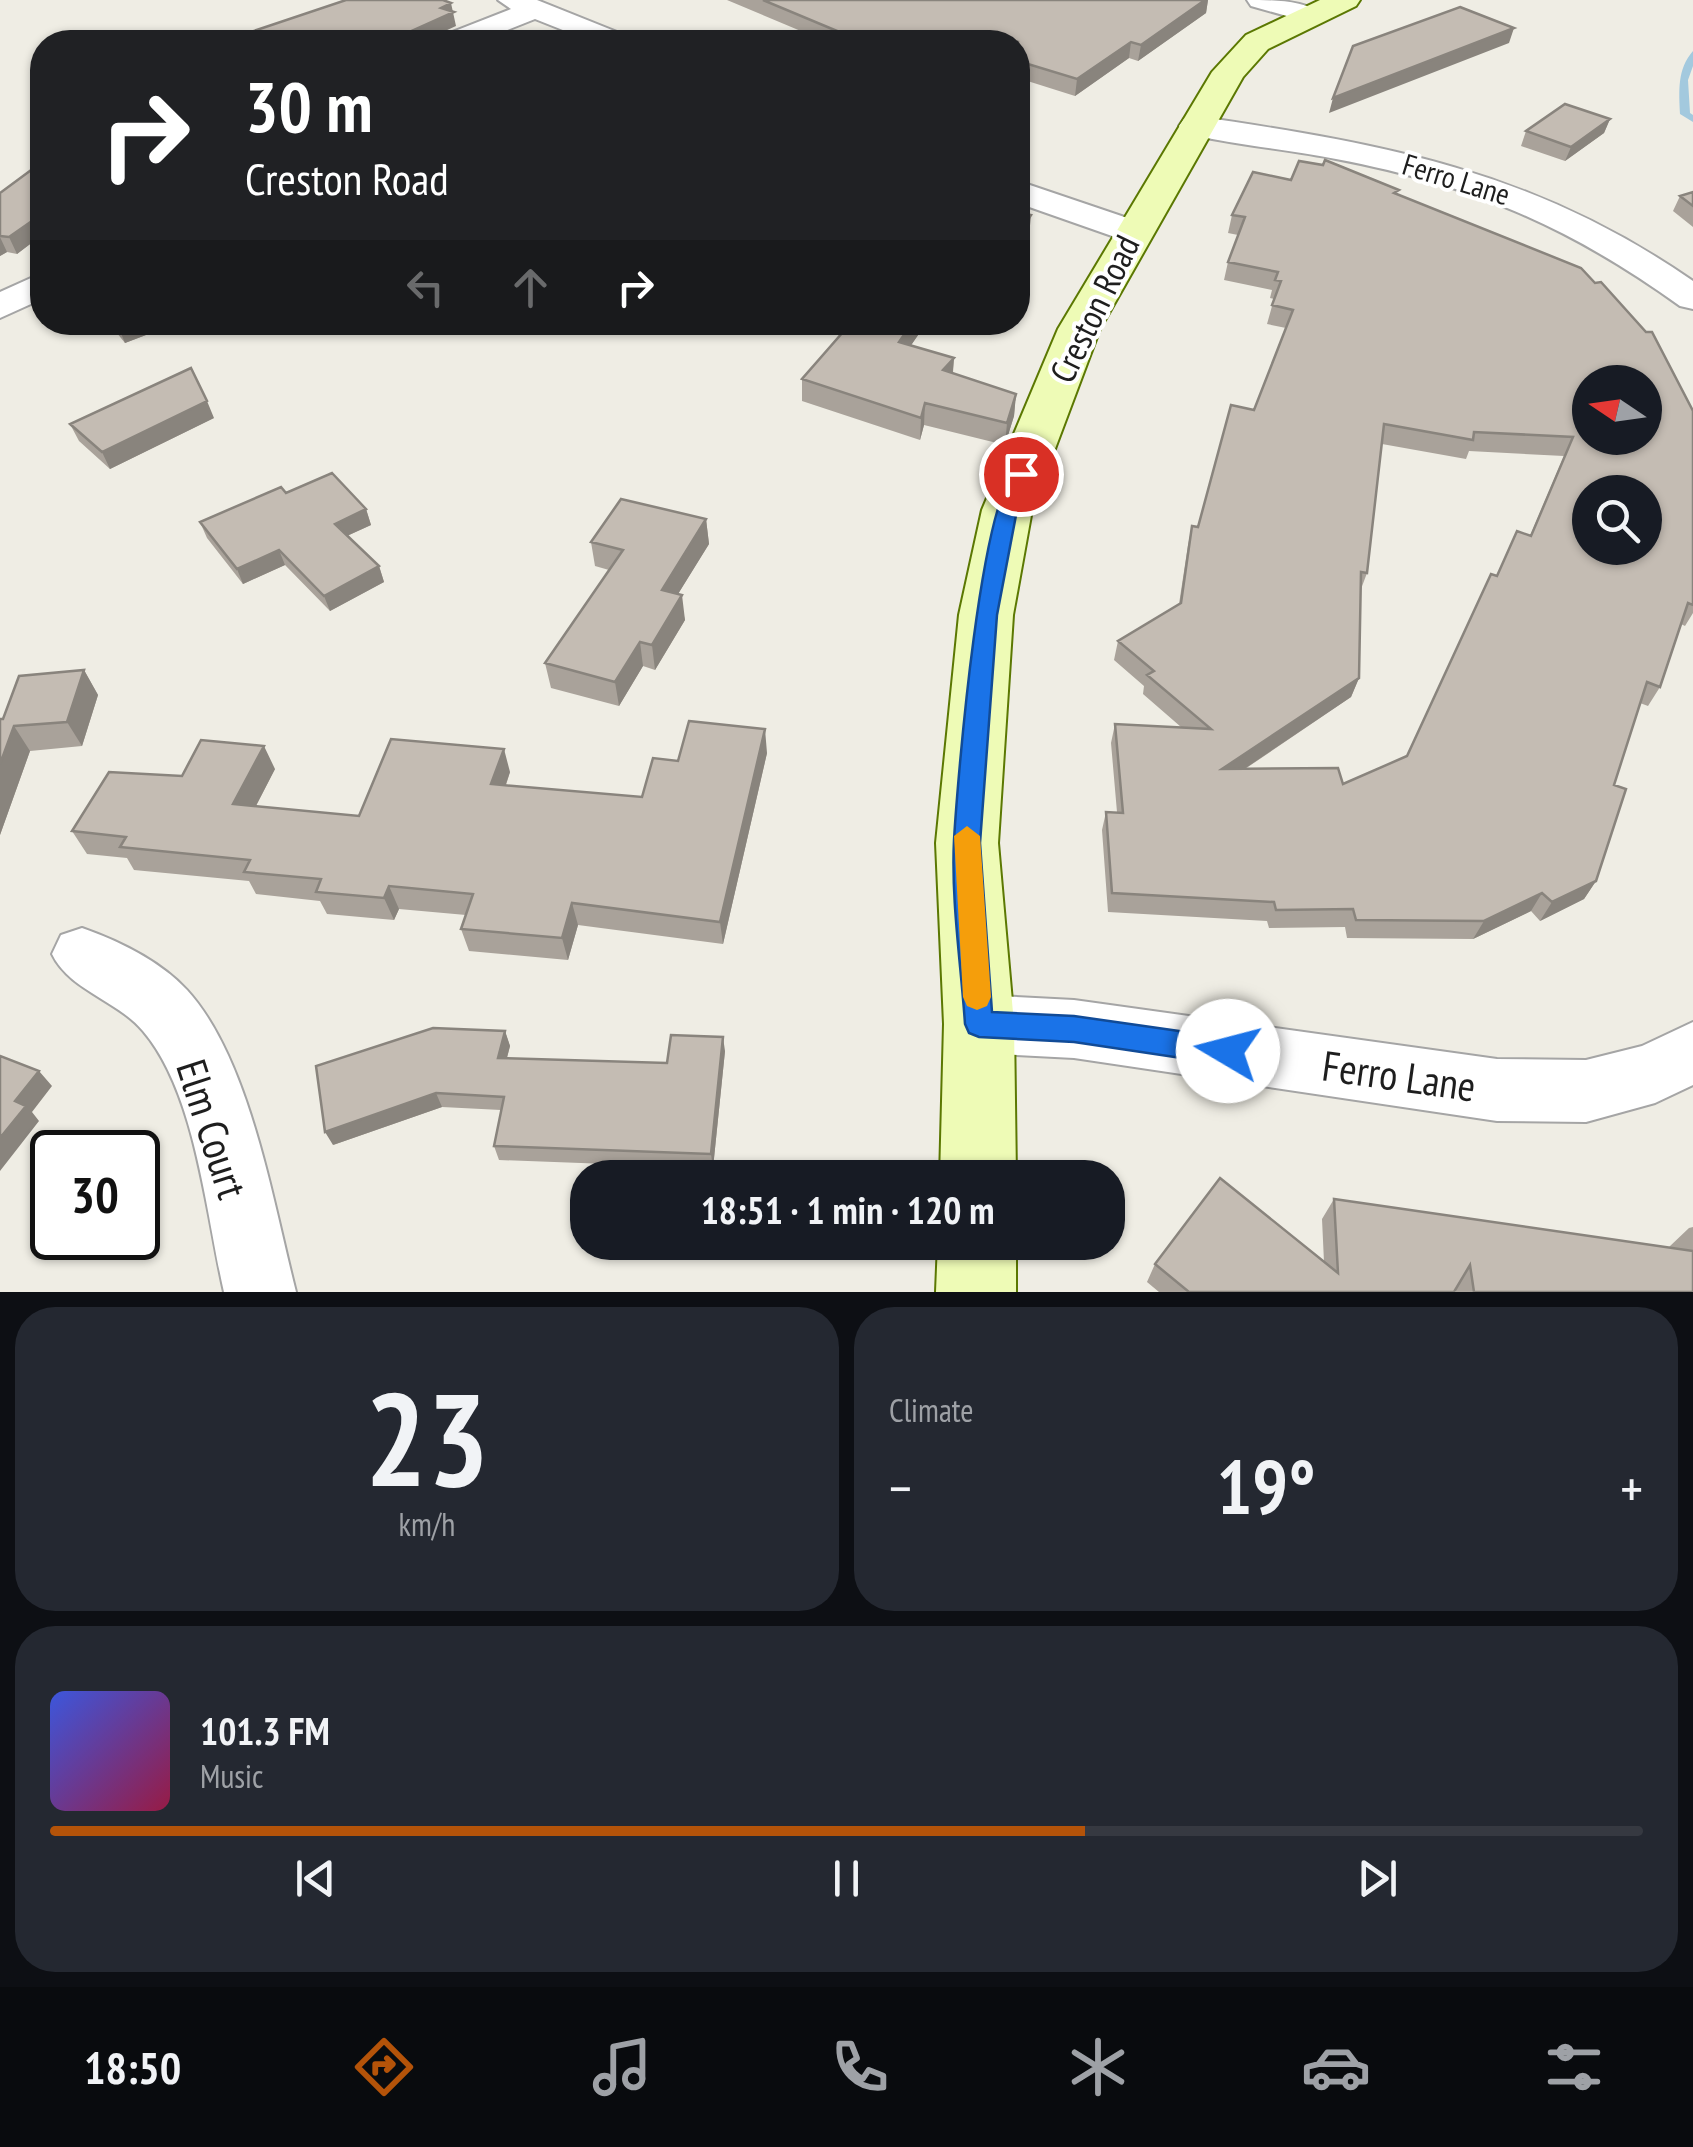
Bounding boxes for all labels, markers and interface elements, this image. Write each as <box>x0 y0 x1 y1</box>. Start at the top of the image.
text: 30 m <box>245 61 373 151</box>
icon: right <box>80 70 210 200</box>
street label: Ferro Lane <box>1398 144 1515 213</box>
text: Creston Road <box>245 149 449 207</box>
street label: Creston Road <box>1039 227 1149 390</box>
icon: left <box>398 260 453 315</box>
icon: ahead <box>503 260 558 315</box>
icon: right <box>608 260 663 315</box>
north arrow <box>1572 365 1662 455</box>
map controls <box>1572 365 1662 565</box>
pin <box>979 432 1064 517</box>
icon: arrive <box>994 447 1049 502</box>
button: search <box>1572 475 1662 565</box>
position arrow <box>1176 999 1280 1103</box>
street label: Ferro Lane <box>1319 1038 1479 1113</box>
street label: Elm Court <box>164 1053 261 1206</box>
speed limit sign: 30 <box>30 1130 160 1260</box>
text: 18:51 · 1 min · 120 m <box>701 1185 994 1234</box>
text: 23 <box>365 1354 489 1522</box>
text: Climate <box>889 1389 973 1431</box>
text: 19° <box>1216 1438 1316 1535</box>
text: − <box>889 1452 912 1523</box>
text: + <box>1620 1452 1643 1523</box>
text: km/h <box>399 1503 455 1545</box>
text: 101.3 FM <box>200 1706 330 1755</box>
text: Music <box>200 1755 263 1797</box>
icon: previous <box>288 1851 343 1906</box>
icon: pause <box>819 1851 874 1906</box>
icon: next <box>1350 1851 1405 1906</box>
icon: directions <box>349 2032 419 2102</box>
icon: music <box>587 2032 657 2102</box>
icon: phone <box>825 2032 895 2102</box>
icon: climate <box>1063 2032 1133 2102</box>
icon: car <box>1301 2032 1371 2102</box>
icon: filters <box>1539 2032 1609 2102</box>
text: 18:50 <box>84 2038 181 2096</box>

